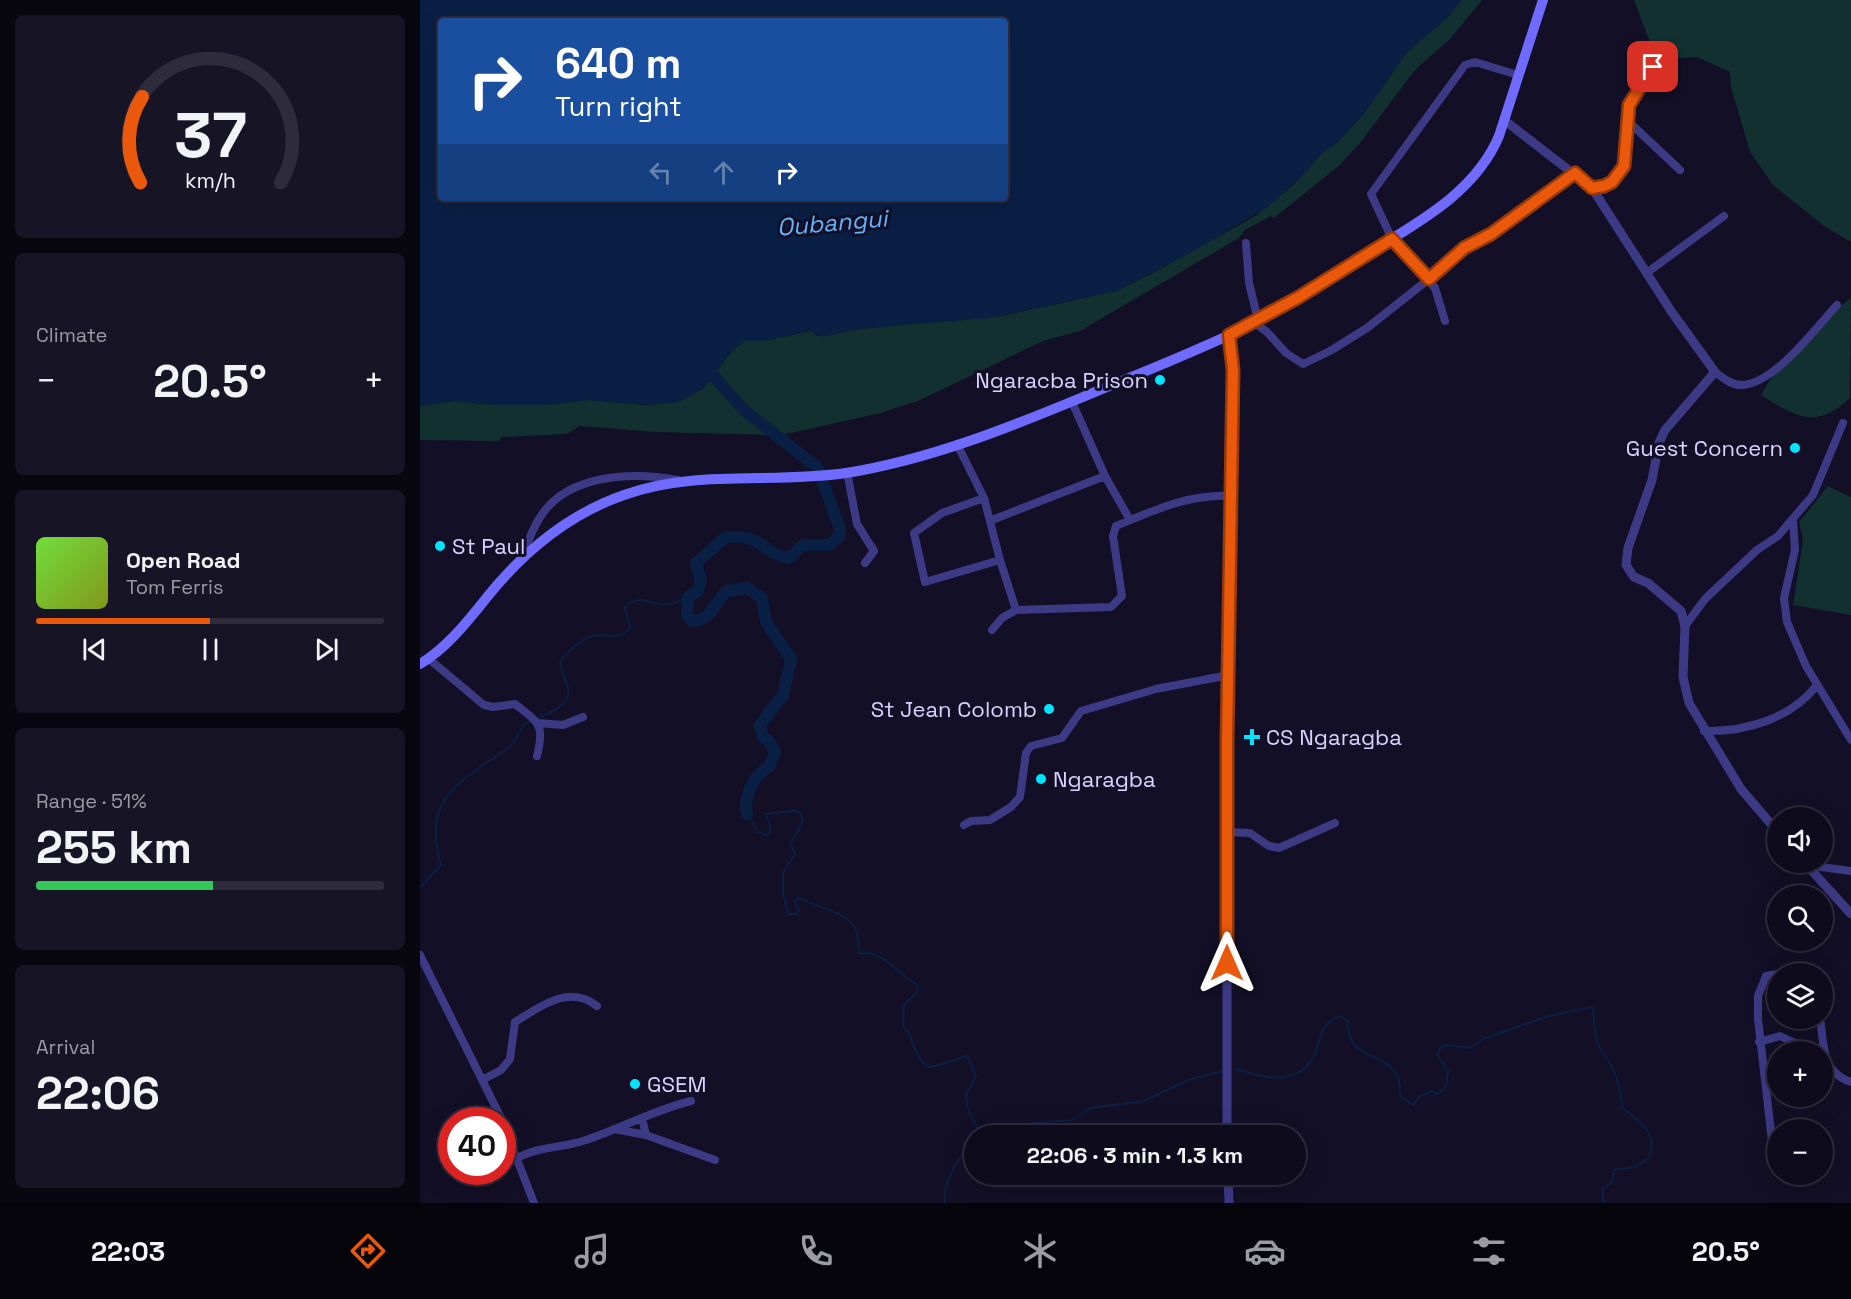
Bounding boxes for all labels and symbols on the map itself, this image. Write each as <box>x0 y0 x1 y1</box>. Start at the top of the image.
pin <box>1627 41 1678 92</box>
water label: Oubangui <box>775 202 892 243</box>
place label: Ngaracba Prison <box>975 366 1148 394</box>
marker: Ngaracba Prison <box>1153 373 1167 387</box>
place label: Guest Concern <box>1626 434 1783 462</box>
marker: Guest Concern <box>1788 441 1802 455</box>
place label: St Paul <box>452 532 525 560</box>
marker: St Paul <box>433 539 447 553</box>
place label: St Jean Colomb <box>871 695 1037 723</box>
marker: St Jean Colomb <box>1042 702 1056 716</box>
place label: CS Ngaragba <box>1266 723 1402 751</box>
marker: CS Ngaragba <box>1243 728 1261 746</box>
place label: Ngaragba <box>1053 765 1156 793</box>
marker: Ngaragba <box>1034 772 1048 786</box>
position arrow <box>1195 931 1259 995</box>
place label: GSEM <box>647 1070 706 1098</box>
marker: GSEM <box>628 1077 642 1091</box>
speed limit sign: 40 <box>438 1107 516 1185</box>

